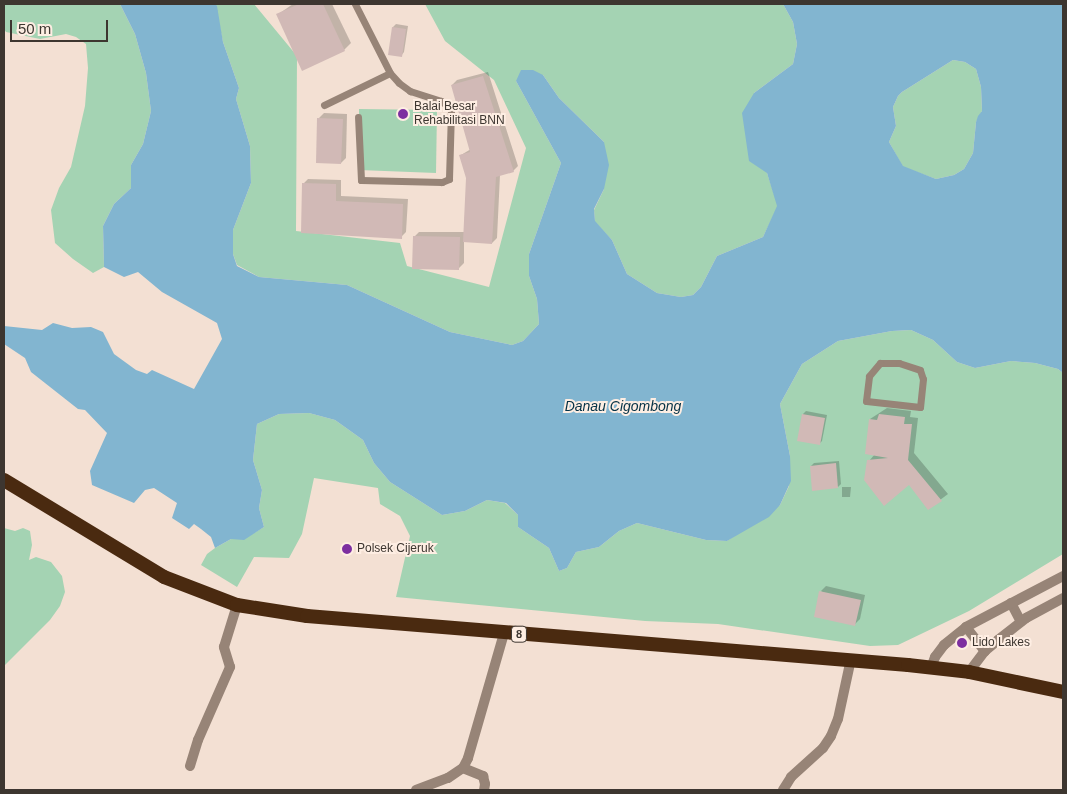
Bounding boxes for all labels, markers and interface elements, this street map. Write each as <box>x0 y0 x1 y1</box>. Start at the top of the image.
scale bar <box>12 10 110 42</box>
text: 50 m <box>18 20 51 37</box>
place label: Balai Besar Rehabilitasi BNN <box>414 100 505 128</box>
marker: Balai Besar Rehabilitasi BNN <box>396 107 410 121</box>
water label: Danau Cigombong <box>565 398 681 414</box>
place label: Polsek Cijeruk <box>357 542 434 556</box>
marker: Polsek Cijeruk <box>341 543 353 555</box>
road number: 8 <box>510 626 528 642</box>
place label: Lido Lakes <box>972 636 1030 650</box>
marker: Lido Lakes <box>956 637 968 649</box>

